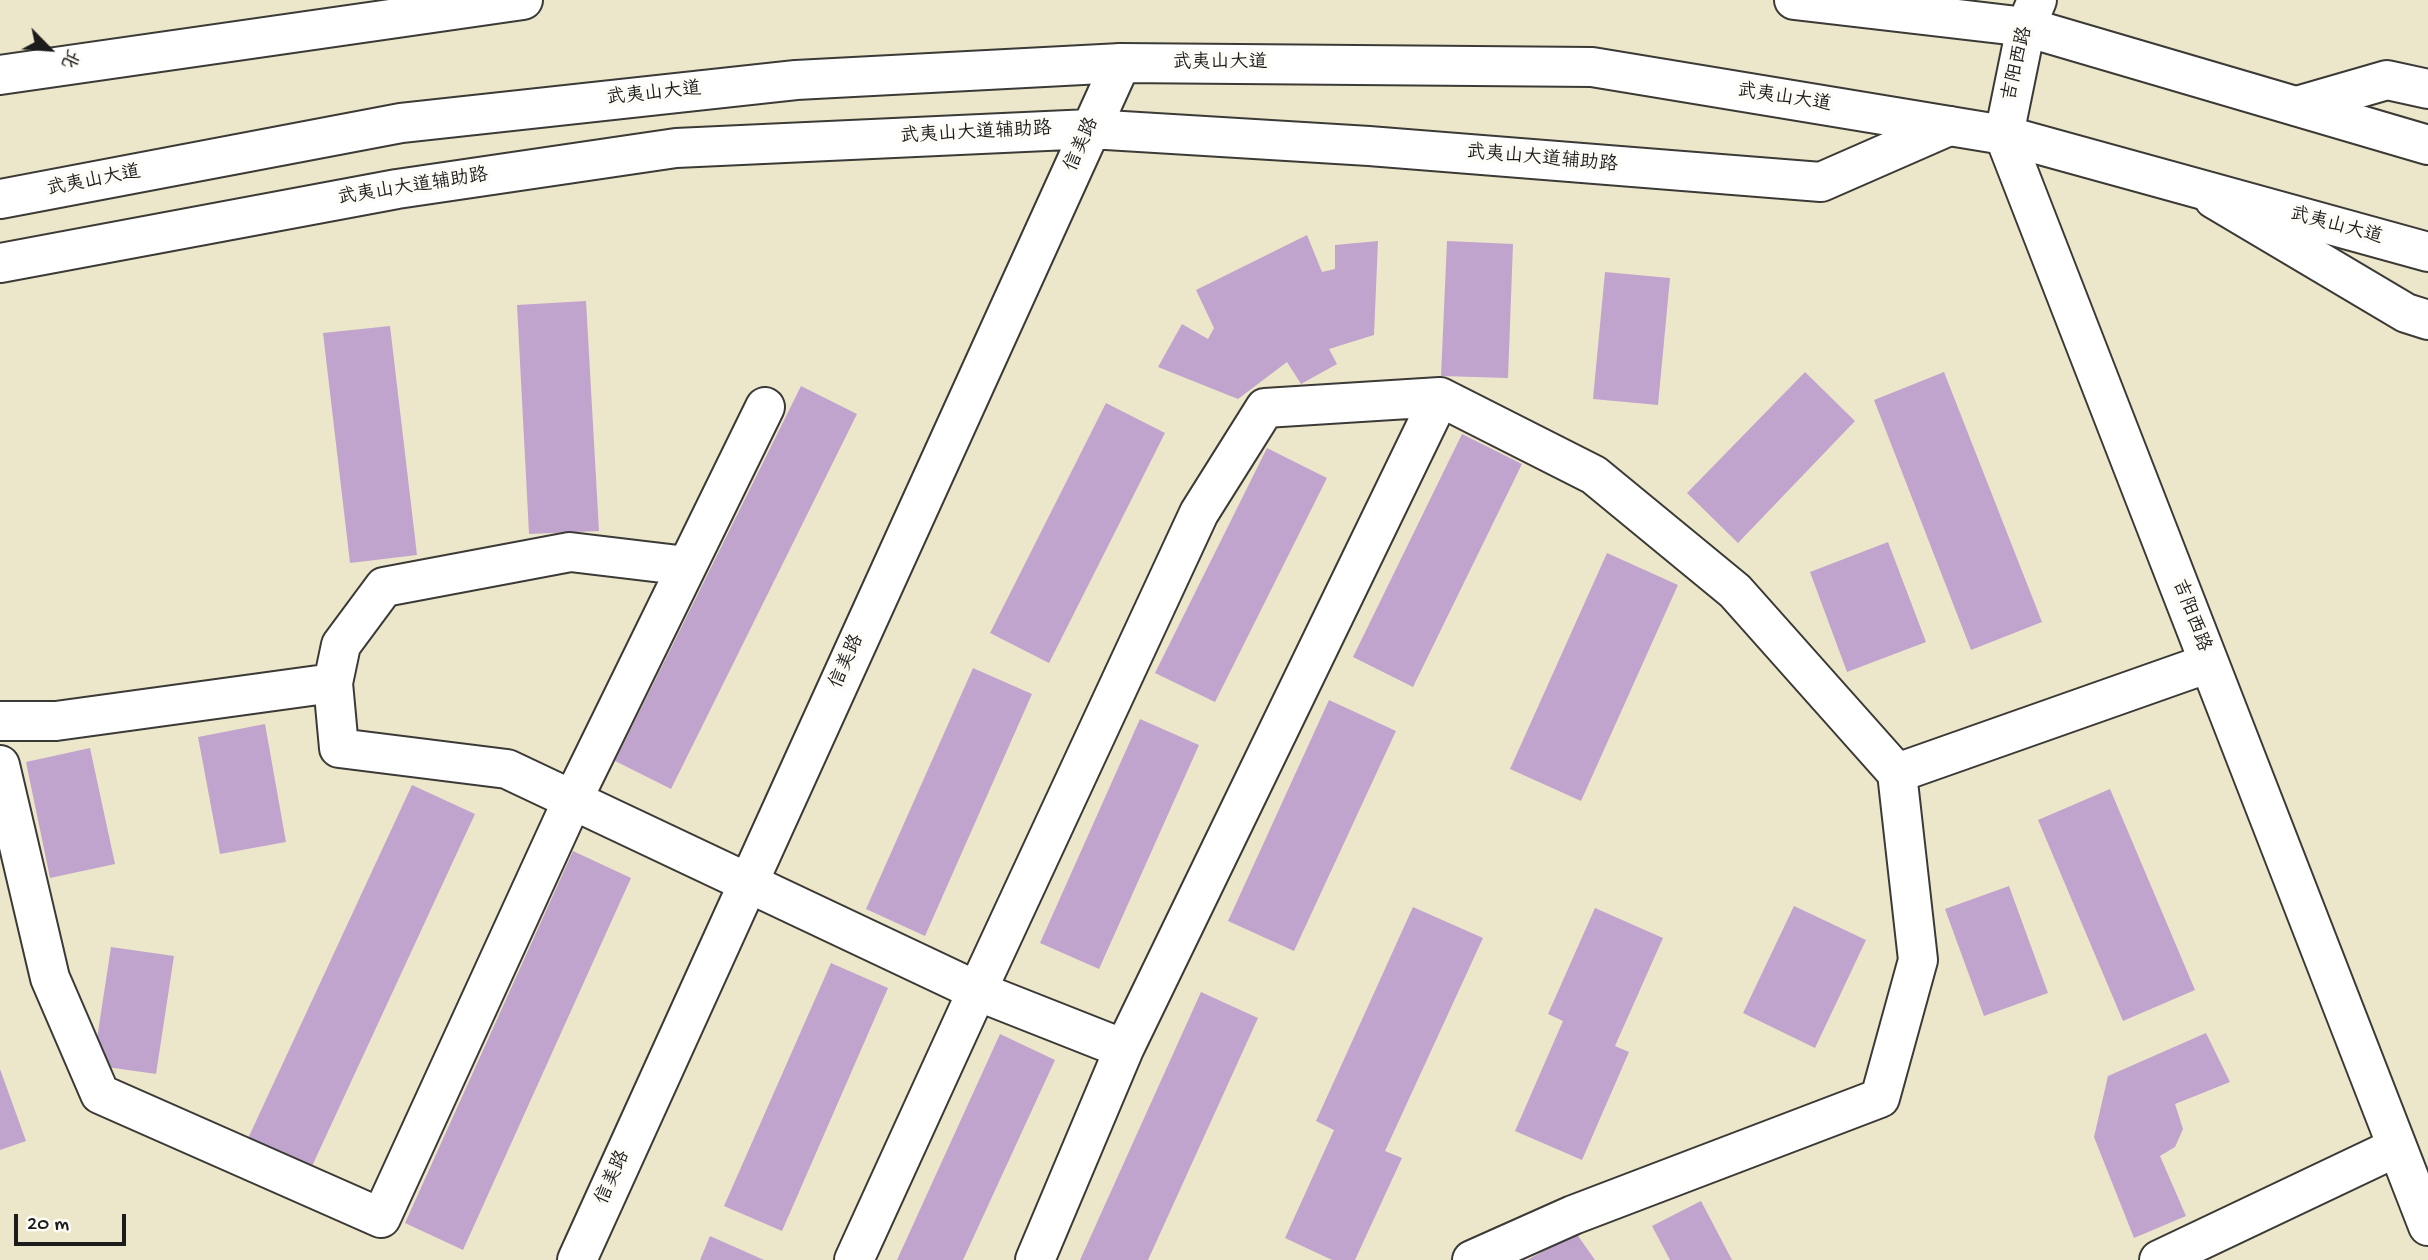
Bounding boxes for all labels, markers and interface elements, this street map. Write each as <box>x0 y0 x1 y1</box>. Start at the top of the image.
north arrow <box>14 14 84 84</box>
street label: 吉阳西路 <box>1999 24 2039 104</box>
text: 北 <box>54 45 83 72</box>
street label: 武夷山大道 <box>1173 53 1267 75</box>
street label: 武夷山大道 <box>606 79 702 111</box>
street label: 武夷山大道 <box>1735 80 1833 118</box>
street label: 信美路 <box>1061 114 1105 176</box>
street label: 武夷山大道辅助路 <box>900 119 1052 149</box>
street label: 武夷山大道辅助路 <box>1465 142 1619 178</box>
street label: 武夷山大道 <box>45 162 143 202</box>
street label: 武夷山大道辅助路 <box>336 165 490 211</box>
street label: 武夷山大道 <box>2287 204 2385 250</box>
street label: 吉阳西路 <box>2166 576 2214 656</box>
street label: 信美路 <box>826 631 870 693</box>
street label: 信美路 <box>592 1147 636 1209</box>
scale bar <box>18 1200 130 1244</box>
text: 20 m <box>27 1213 69 1238</box>

